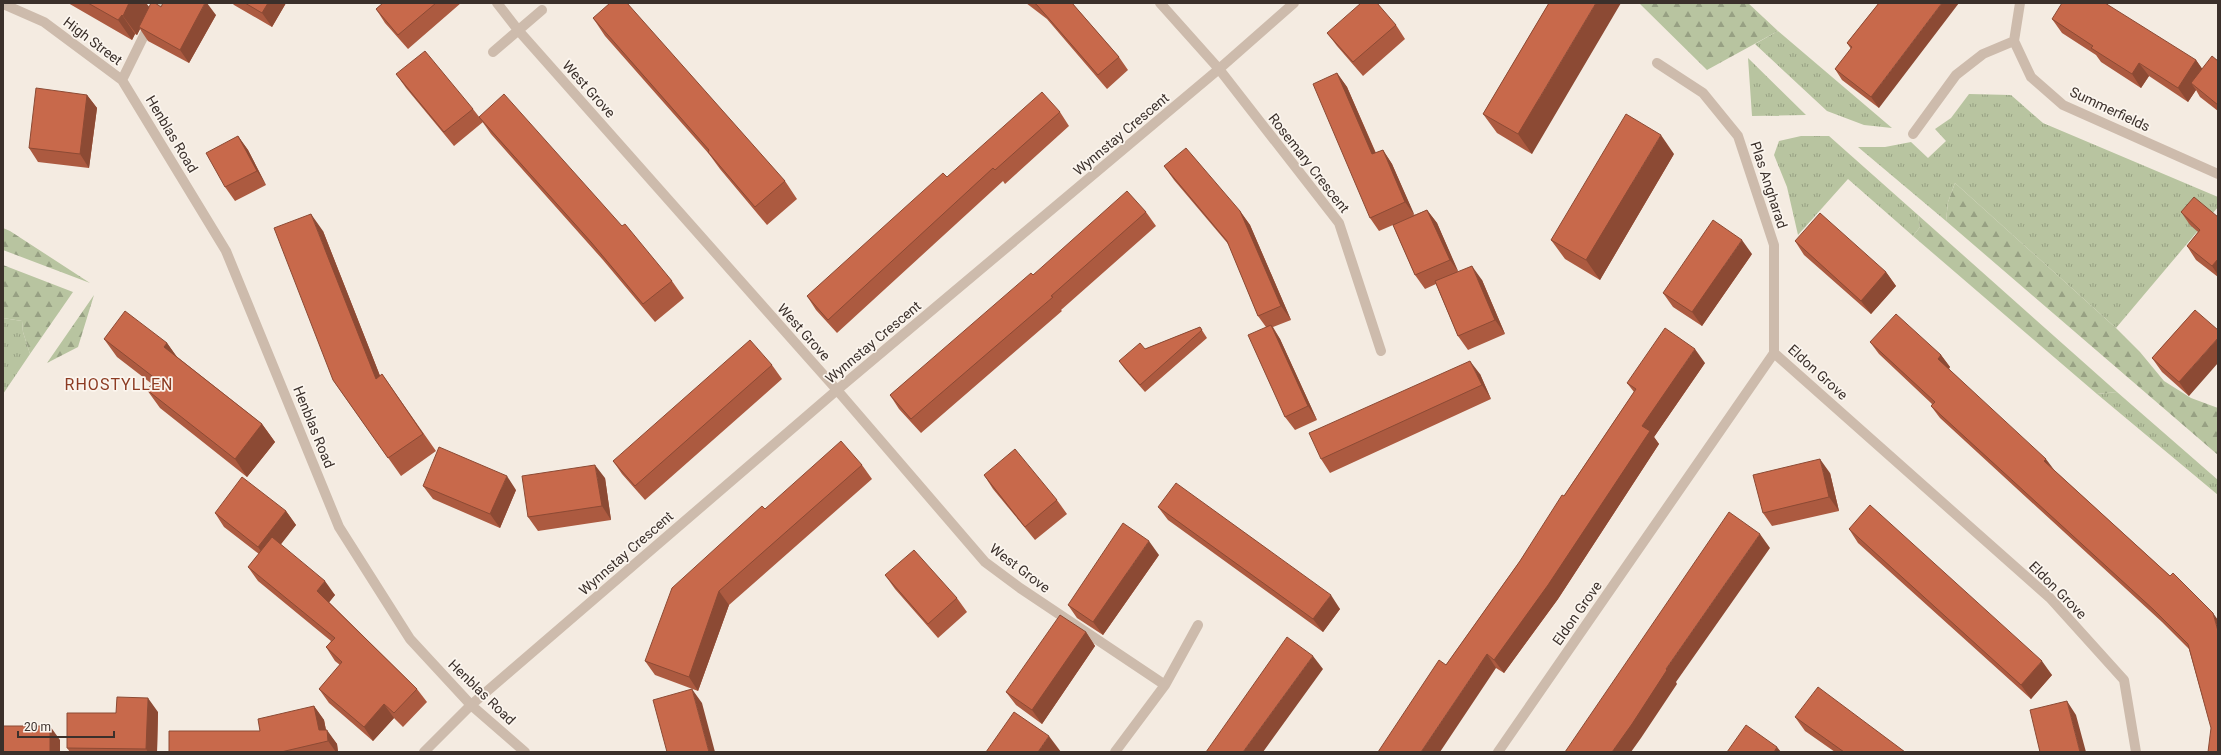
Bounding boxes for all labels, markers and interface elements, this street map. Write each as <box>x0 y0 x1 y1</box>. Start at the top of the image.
street label: High Street <box>60 14 126 69</box>
street label: West Grove <box>559 57 619 121</box>
street label: Summerfields <box>2067 83 2153 135</box>
street label: Wynnstay Crescent <box>1070 89 1172 178</box>
street label: Henblas Road <box>143 93 201 175</box>
street label: Rosemary Crescent <box>1265 110 1353 216</box>
street label: Plas Angharad <box>1747 139 1791 231</box>
street label: Wynnstay Crescent <box>822 297 924 386</box>
street label: West Grove <box>774 300 834 364</box>
street label: Eldon Grove <box>1785 341 1851 403</box>
district label: RHOSTYLLEN <box>65 375 173 394</box>
street label: Henblas Road <box>290 384 338 470</box>
street label: Wynnstay Crescent <box>576 508 677 598</box>
street label: West Grove <box>987 540 1053 596</box>
street label: Eldon Grove <box>2026 558 2090 622</box>
street label: Eldon Grove <box>1549 578 1605 648</box>
street label: Henblas Road <box>445 656 519 728</box>
scale bar <box>18 713 114 739</box>
text: 20 m <box>24 720 51 734</box>

